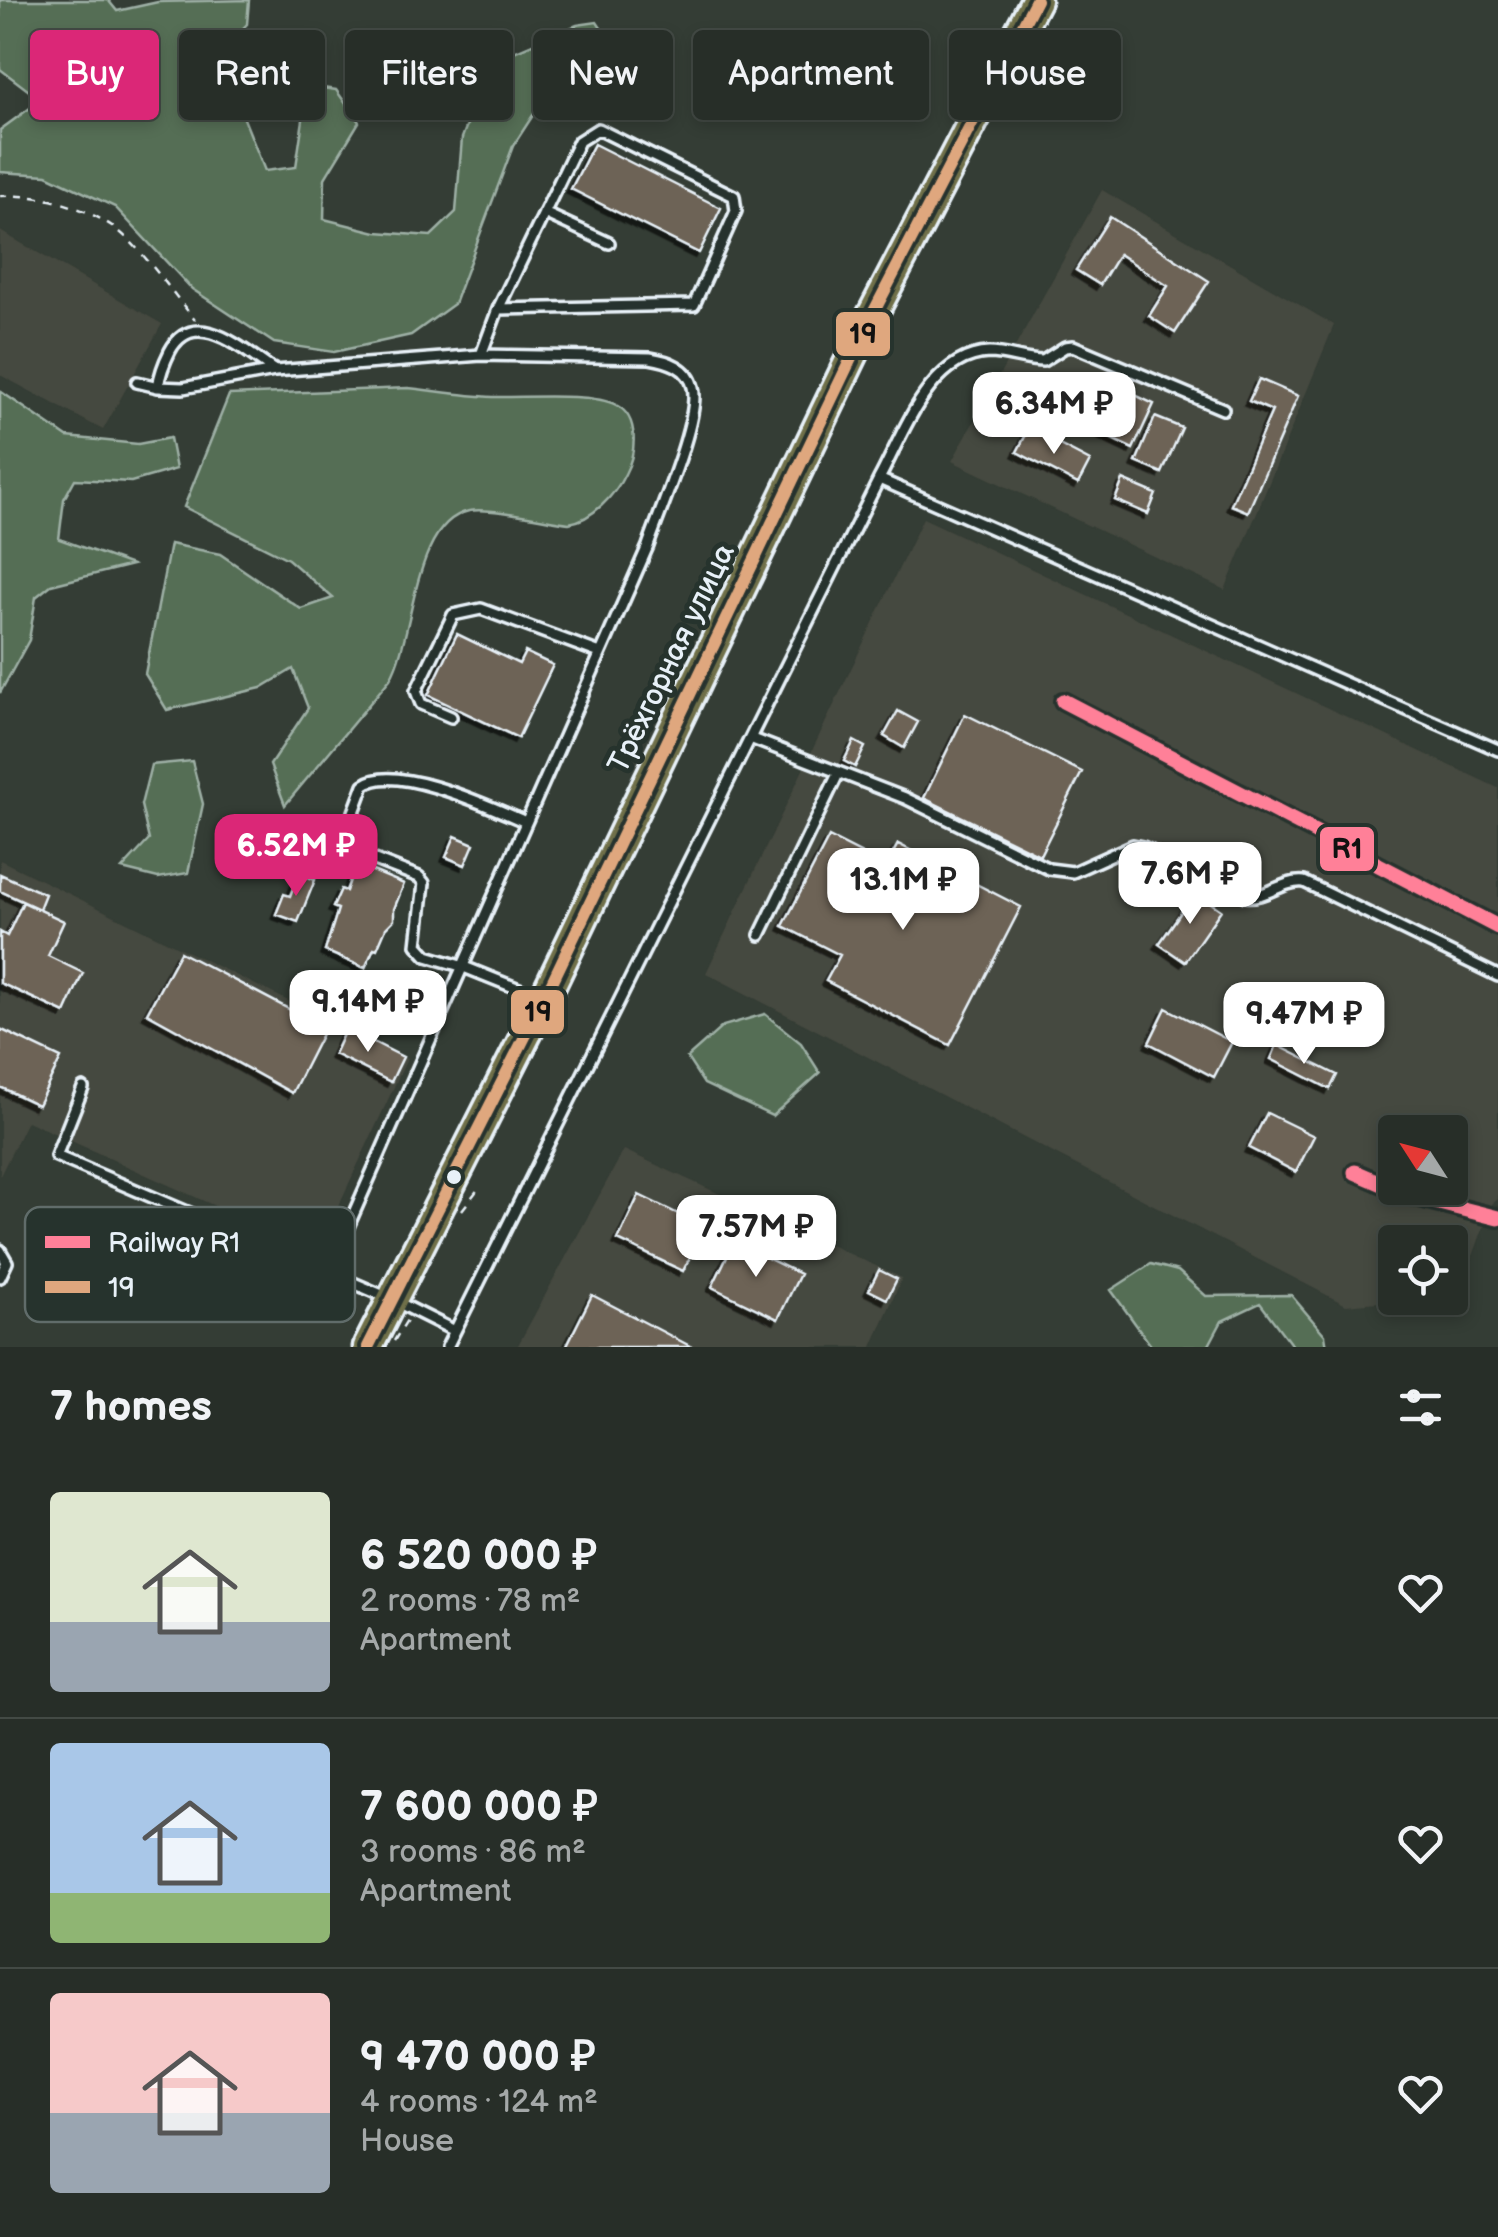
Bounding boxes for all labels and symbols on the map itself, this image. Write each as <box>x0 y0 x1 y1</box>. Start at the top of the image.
line badge: 19 <box>834 310 892 358</box>
text: 19 <box>849 318 877 351</box>
pin: 6.34M ₽ <box>962 372 1146 457</box>
street label: Трёхгорная улица <box>601 538 743 779</box>
pin: 6.52M ₽ <box>204 814 388 899</box>
line badge: R1 <box>1318 825 1376 873</box>
text: R1 <box>1332 833 1362 866</box>
pin: 7.6M ₽ <box>1109 842 1271 927</box>
pin: 13.1M ₽ <box>811 848 995 933</box>
pin: 9.14M ₽ <box>276 970 460 1055</box>
pin: 9.47M ₽ <box>1212 982 1396 1067</box>
line badge: 19 <box>509 988 566 1036</box>
text: 19 <box>524 996 552 1029</box>
north arrow <box>1378 1115 1468 1205</box>
unlabelled marker <box>444 1167 464 1187</box>
pin: 7.57M ₽ <box>664 1195 848 1280</box>
legend <box>25 1207 355 1322</box>
text: Railway R1 <box>108 1227 240 1260</box>
text: 19 <box>108 1272 135 1305</box>

